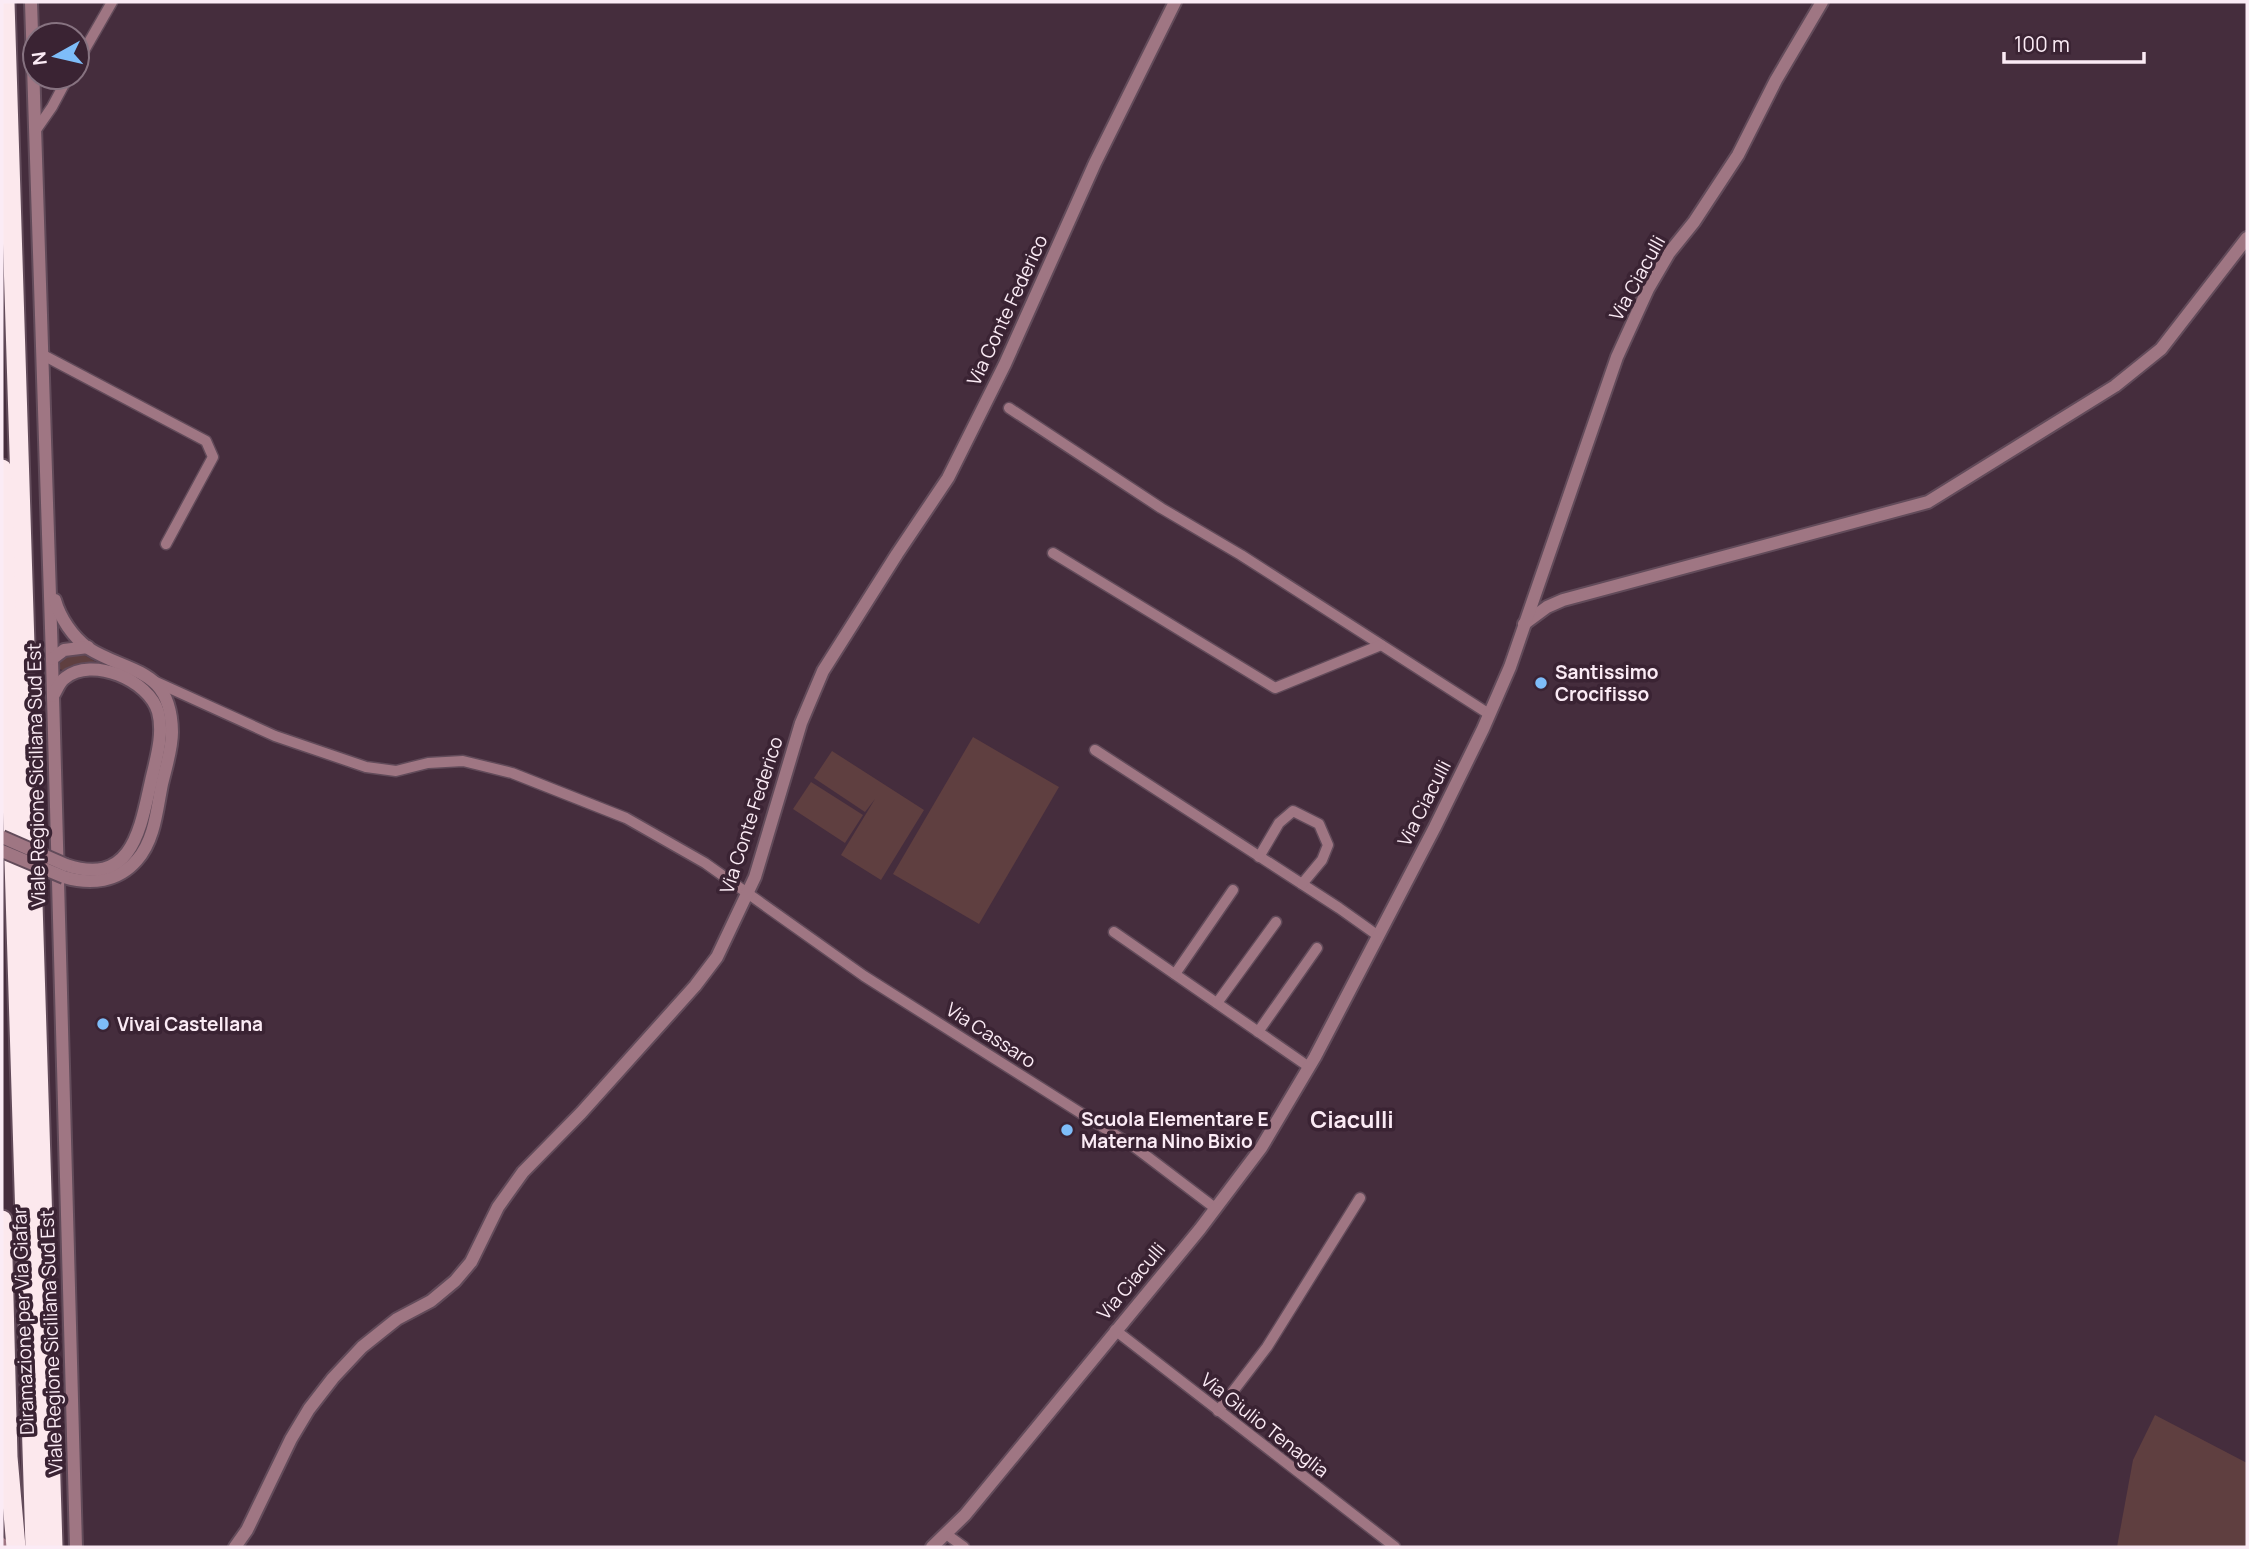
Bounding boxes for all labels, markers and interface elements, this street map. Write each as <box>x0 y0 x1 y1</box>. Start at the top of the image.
north arrow <box>21 21 91 91</box>
scale bar <box>2004 21 2144 65</box>
text: 100 m <box>2014 30 2070 58</box>
text: N <box>25 50 53 67</box>
street label: Via Conte Federico <box>961 230 1053 390</box>
street label: Via Ciaculli <box>1603 231 1671 325</box>
street label: Viale Regione Siciliana Sud Est <box>21 643 51 907</box>
place label: Santissimo Crocifisso <box>1555 659 1658 707</box>
marker: Santissimo Crocifisso <box>1533 675 1549 691</box>
street label: Via Conte Federico <box>713 733 789 897</box>
street label: Via Ciaculli <box>1391 755 1457 851</box>
street label: Via Cassaro <box>941 996 1041 1074</box>
place label: Vivai Castellana <box>117 1011 263 1037</box>
marker: Vivai Castellana <box>95 1016 111 1032</box>
district label: Ciaculli <box>1310 1103 1394 1135</box>
place label: Scuola Elementare E Materna Nino Bixio <box>1081 1106 1269 1154</box>
marker: Scuola Elementare E Materna Nino Bixio <box>1059 1122 1075 1138</box>
street label: Diramazione per Via Giafar <box>6 1207 40 1435</box>
street label: Viale Regione Siciliana Sud Est <box>33 1210 69 1474</box>
street label: Via Ciaculli <box>1091 1237 1171 1325</box>
street label: Via Giulio Tenaglia <box>1196 1367 1334 1483</box>

